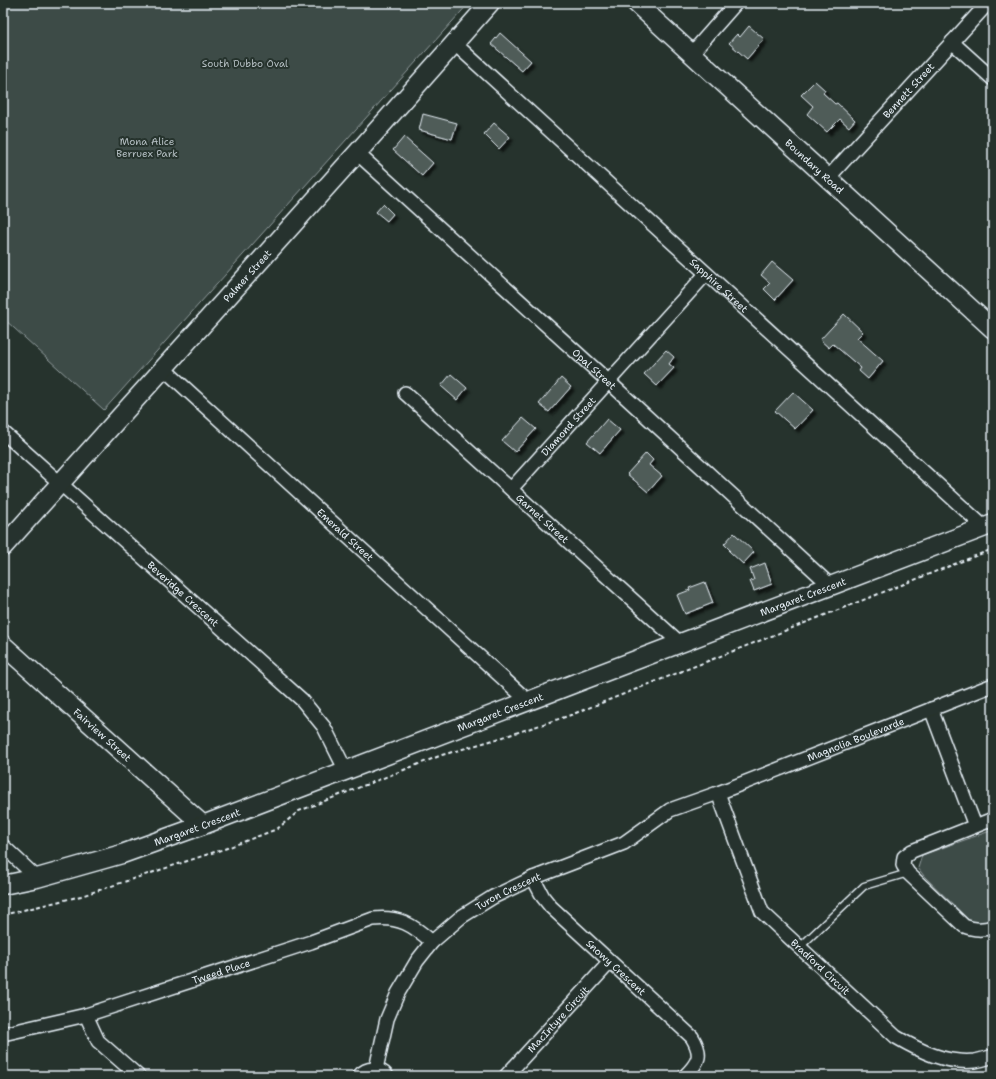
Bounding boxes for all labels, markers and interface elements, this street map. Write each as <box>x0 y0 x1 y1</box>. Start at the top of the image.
park label: South Dubbo Oval <box>202 57 288 70</box>
street label: Bennett Street <box>880 60 937 121</box>
park label: Mona Alice Berruex Park <box>116 135 178 160</box>
street label: Boundary Road <box>783 136 847 197</box>
street label: Palmer Street <box>220 247 274 304</box>
street label: Sapphire Street <box>687 255 751 315</box>
street label: Opal Street <box>570 346 619 392</box>
street label: Diamond Street <box>538 394 598 458</box>
street label: Garnet Street <box>513 491 572 545</box>
street label: Emerald Street <box>314 505 377 564</box>
street label: Beveridge Crescent <box>145 558 222 629</box>
street label: Margaret Crescent <box>758 574 848 619</box>
street label: Margaret Crescent <box>455 690 545 734</box>
street label: Fairview Street <box>71 705 134 764</box>
street label: Magnolia Boulevarde <box>805 714 906 764</box>
street label: Margaret Crescent <box>152 805 242 848</box>
street label: Turon Crescent <box>473 869 543 913</box>
street label: Snowy Crescent <box>584 936 649 998</box>
street label: Bradford Circuit <box>788 936 853 997</box>
street label: Tweed Place <box>190 956 252 987</box>
street label: MacIntyre Circuit <box>524 983 591 1055</box>

